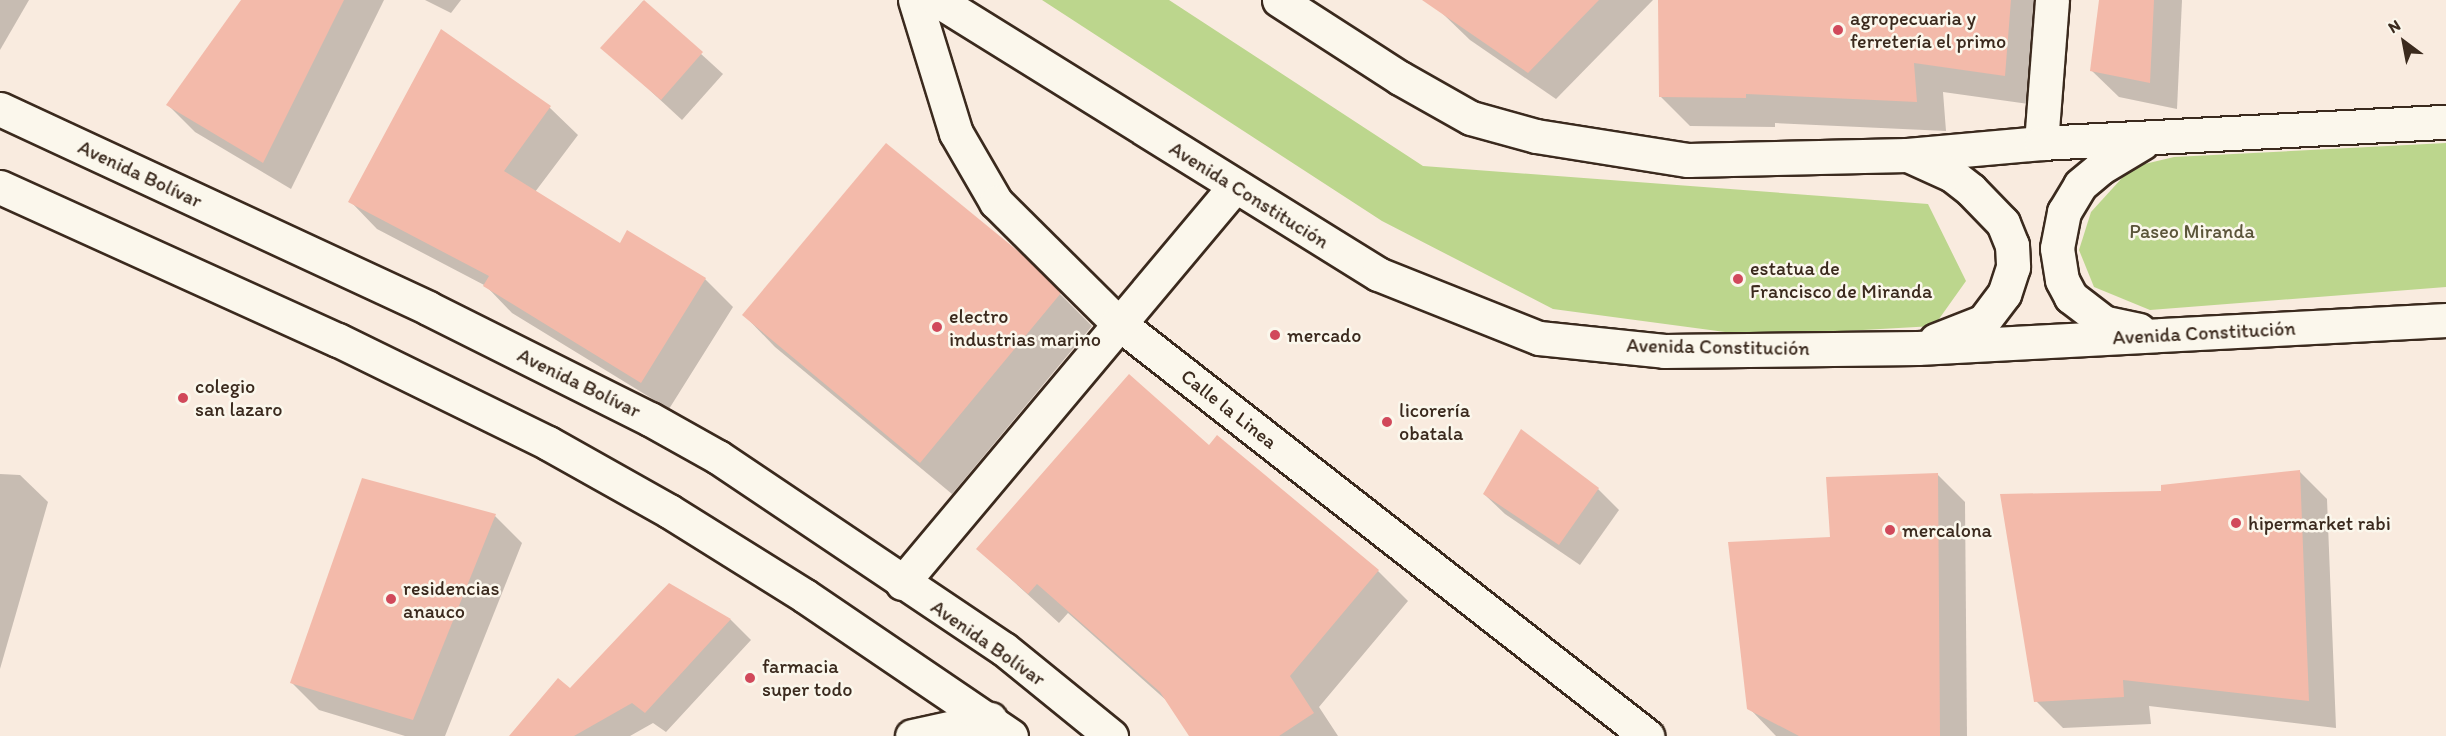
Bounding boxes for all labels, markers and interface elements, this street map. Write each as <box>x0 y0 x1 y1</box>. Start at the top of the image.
place label: agropecuaria y ferretería el primo <box>1850 6 2006 53</box>
north arrow <box>2374 12 2434 72</box>
text: N <box>2385 15 2404 37</box>
marker: agropecuaria y ferretería el primo <box>1831 23 1845 37</box>
street label: Avenida Bolívar <box>74 135 206 213</box>
street label: Avenida Constitución <box>1165 136 1333 254</box>
park label: Paseo Miranda <box>2130 219 2254 243</box>
place label: estatua de Francisco de Miranda <box>1750 256 1932 303</box>
marker: estatua de Francisco de Miranda <box>1731 272 1745 286</box>
place label: electro industrias marino <box>949 304 1101 351</box>
street label: Avenida Constitución <box>2112 316 2296 350</box>
marker: electro industrias marino <box>930 320 944 334</box>
place label: mercado <box>1287 323 1361 347</box>
marker: mercado <box>1268 328 1282 342</box>
street label: Avenida Constitución <box>1626 333 1810 361</box>
street label: Avenida Bolívar <box>514 343 644 423</box>
street label: Calle la Linea <box>1176 364 1282 454</box>
place label: colegio san lazaro <box>195 374 283 421</box>
marker: colegio san lazaro <box>176 391 190 405</box>
place label: licorería obatala <box>1399 398 1470 445</box>
marker: licorería obatala <box>1380 415 1394 429</box>
place label: hipermarket rabi <box>2248 511 2392 535</box>
marker: hipermarket rabi <box>2229 516 2243 530</box>
place label: mercalona <box>1902 518 1992 542</box>
marker: mercalona <box>1883 523 1897 537</box>
place label: residencias anauco <box>403 576 499 623</box>
marker: residencias anauco <box>384 592 398 606</box>
street label: Avenida Bolívar <box>926 595 1050 691</box>
place label: farmacia super todo <box>762 654 852 701</box>
marker: farmacia super todo <box>743 671 757 685</box>

